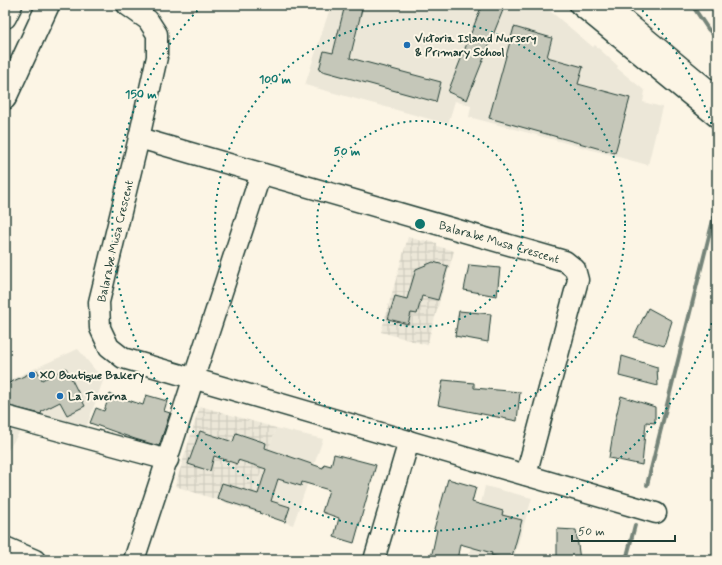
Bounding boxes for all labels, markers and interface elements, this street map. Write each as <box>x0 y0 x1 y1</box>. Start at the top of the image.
place label: Victoria Island Nursery & Primary School <box>415 31 537 61</box>
marker: Victoria Island Nursery & Primary School <box>402 40 412 50</box>
text: 100 m <box>259 72 292 88</box>
text: 150 m <box>125 87 157 103</box>
text: 50 m <box>334 144 361 160</box>
street label: Balarabe Musa Crescent <box>94 178 138 304</box>
centre of rings <box>413 217 427 231</box>
street label: Balarabe Musa Crescent <box>437 218 562 268</box>
place label: XO Boutique Bakery <box>40 368 144 384</box>
marker: XO Boutique Bakery <box>27 370 37 380</box>
place label: La Taverna <box>68 389 127 405</box>
marker: La Taverna <box>55 391 65 401</box>
scale bar <box>572 517 675 543</box>
text: 50 m <box>578 524 605 540</box>

